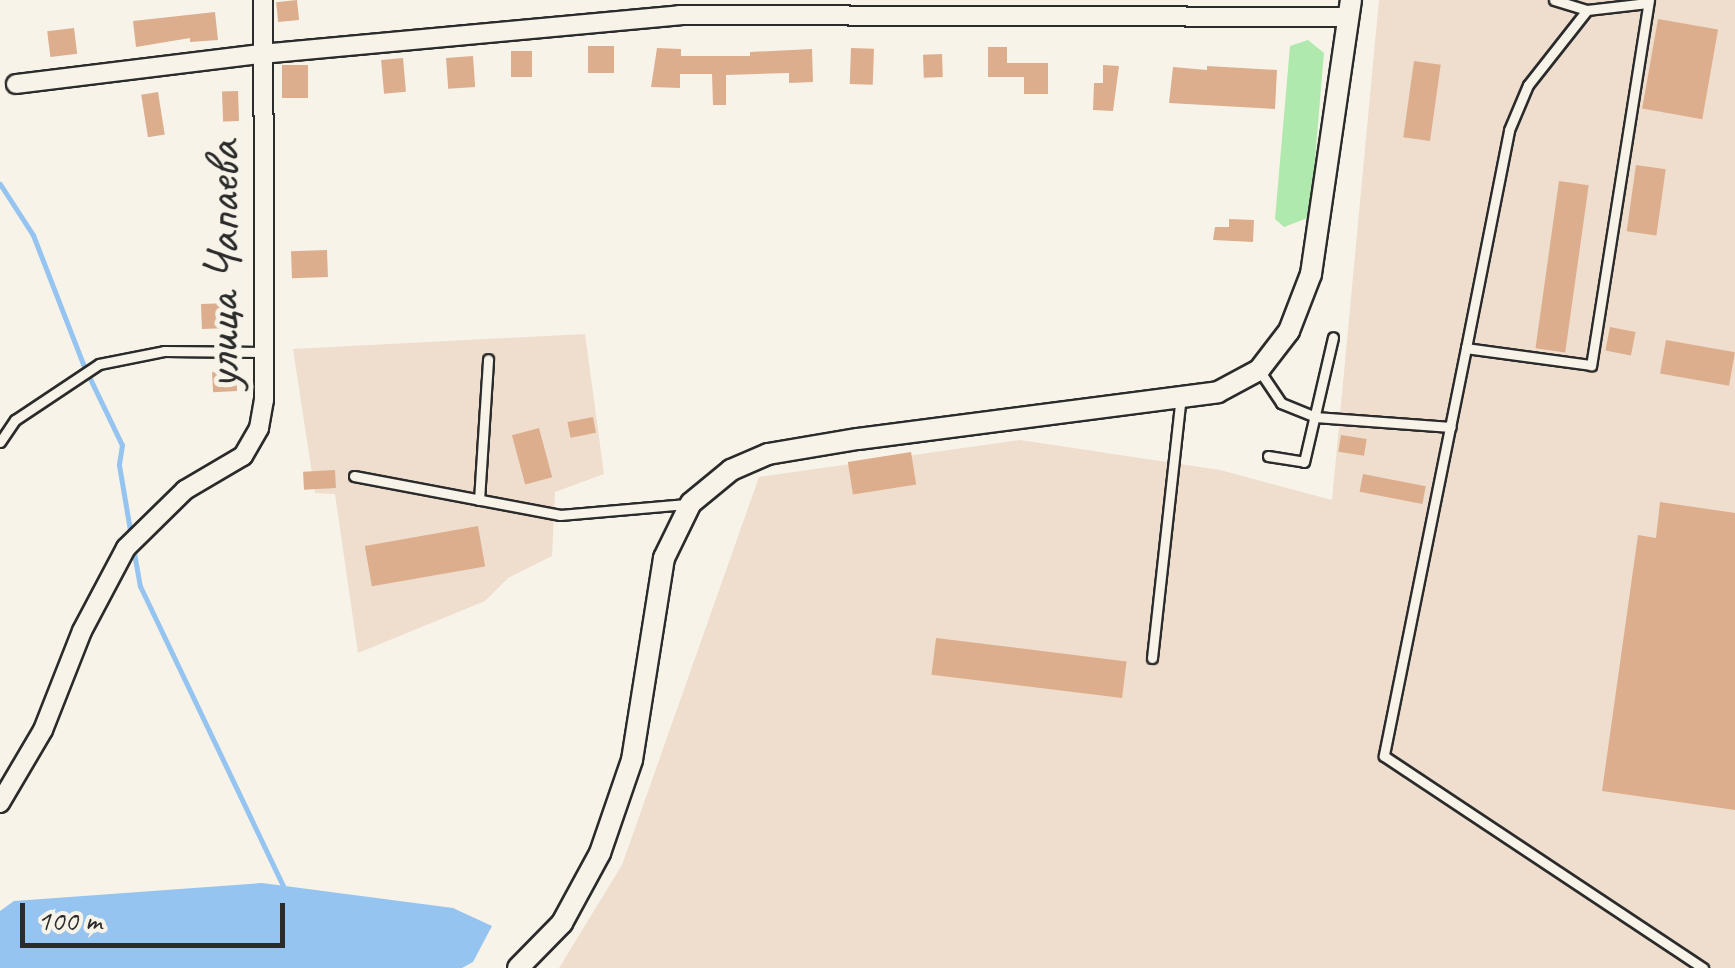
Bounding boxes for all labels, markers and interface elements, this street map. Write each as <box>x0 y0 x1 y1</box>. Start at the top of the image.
street label: улица Чапаева <box>192 141 252 389</box>
scale bar <box>25 883 290 945</box>
text: 100 m <box>37 901 102 939</box>

